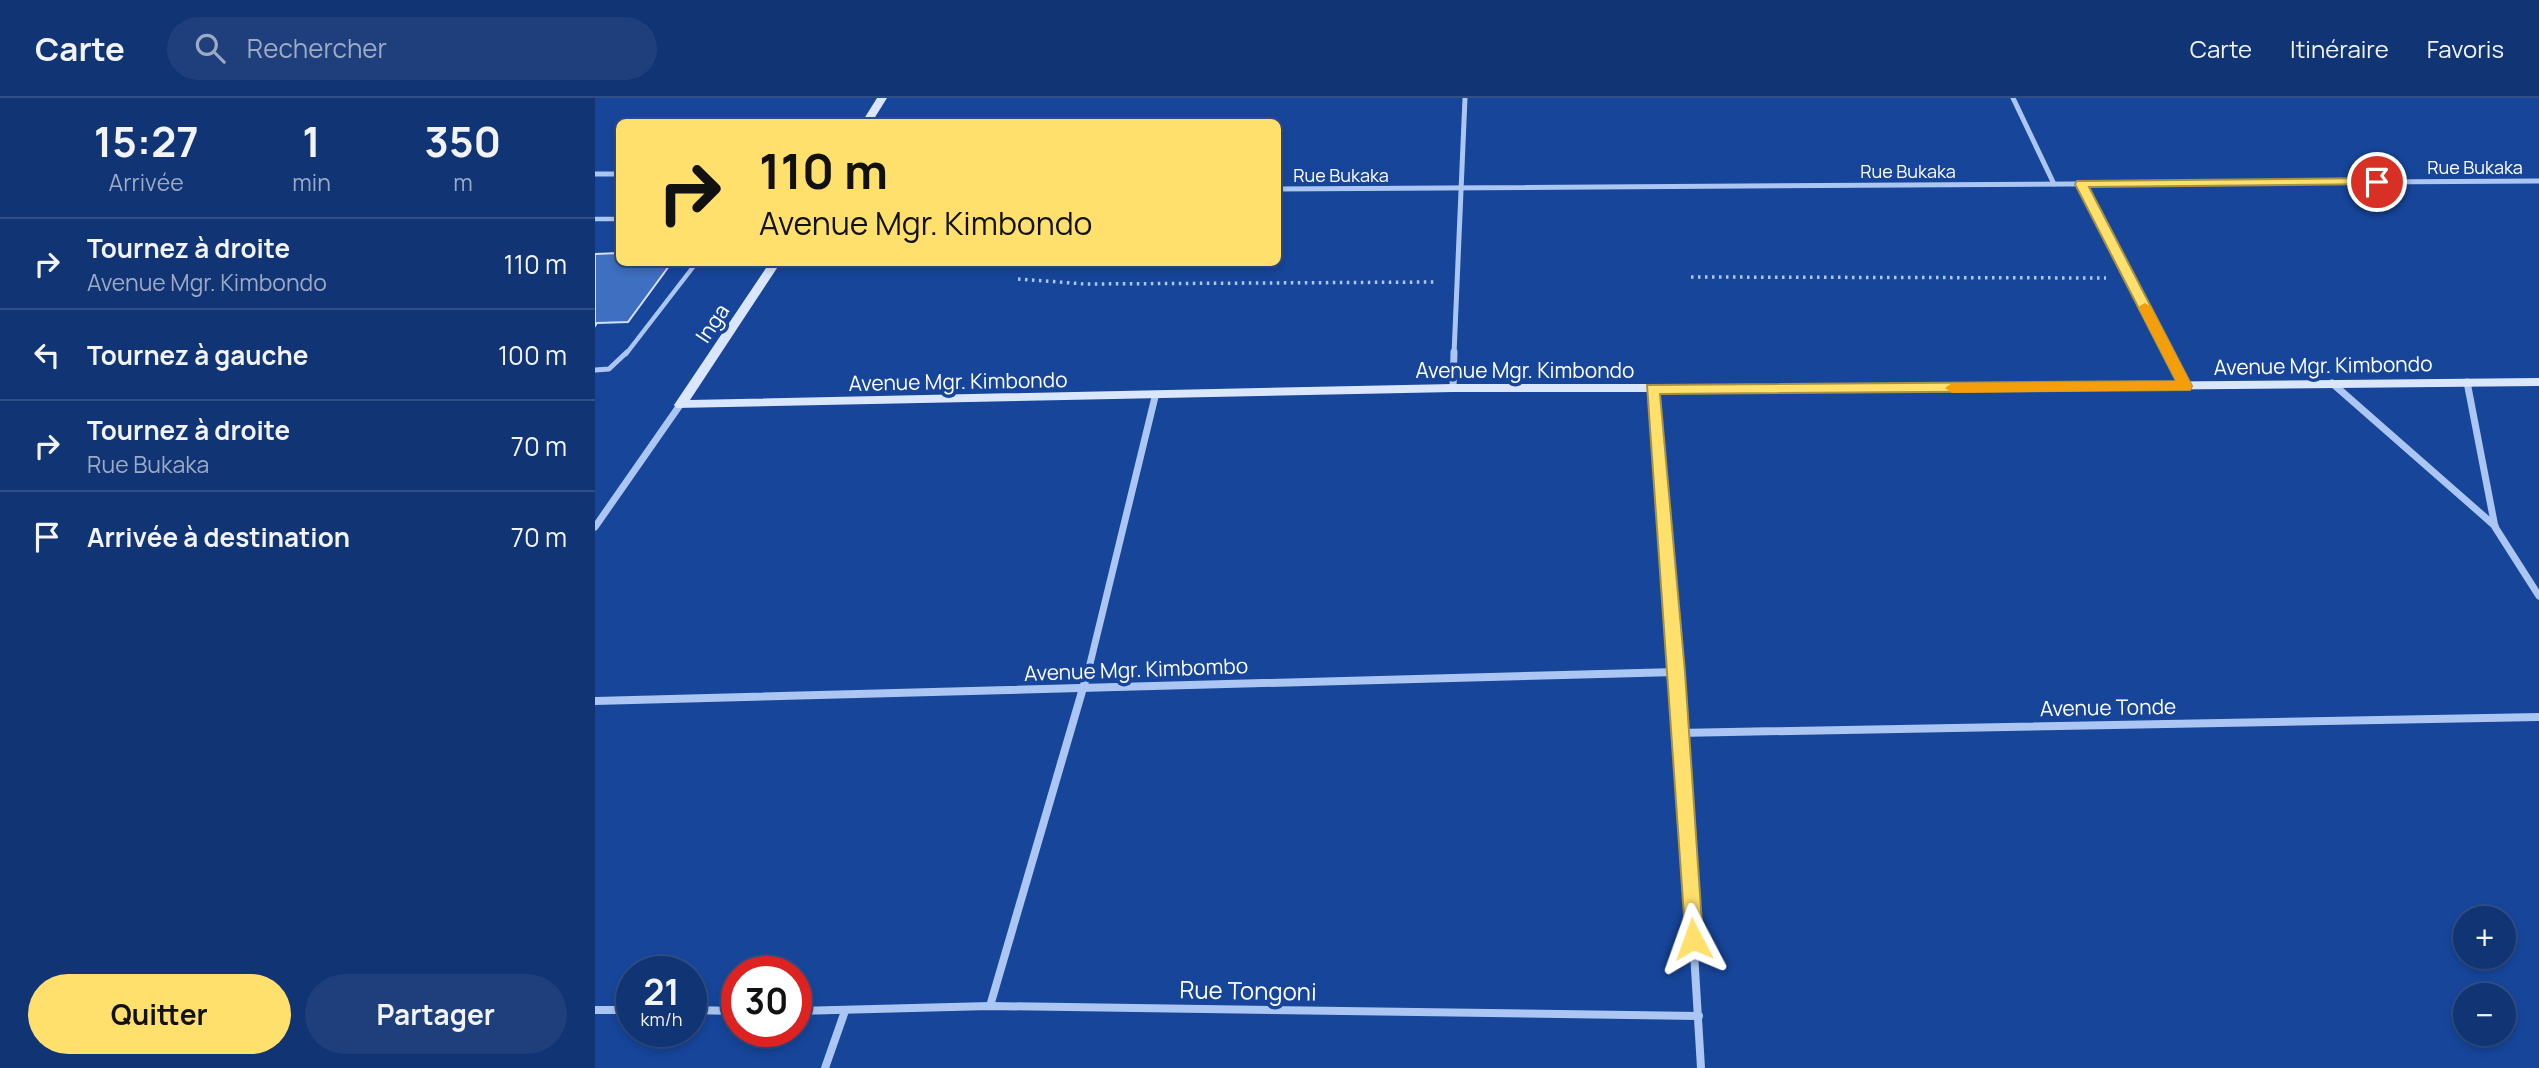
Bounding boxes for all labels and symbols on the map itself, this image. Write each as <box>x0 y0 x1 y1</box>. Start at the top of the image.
pin <box>2347 152 2407 212</box>
street label: Rue Bukaka <box>2427 155 2523 179</box>
street label: Rue Bukaka <box>1860 159 1956 183</box>
street label: Rue Bukaka <box>1293 163 1389 187</box>
street label: Inga <box>689 298 735 348</box>
street label: Avenue Mgr. Kimbondo <box>2213 349 2433 381</box>
street label: Avenue Mgr. Kimbondo <box>1416 356 1634 384</box>
street label: Avenue Mgr. Kimbondo <box>848 365 1068 397</box>
street label: Avenue Mgr. Kimbombo <box>1023 651 1249 687</box>
street label: Avenue Tonde <box>2040 692 2176 722</box>
position arrow <box>1656 902 1730 976</box>
speed limit sign: 30 <box>721 956 812 1047</box>
street label: Rue Tongoni <box>1179 972 1317 1008</box>

